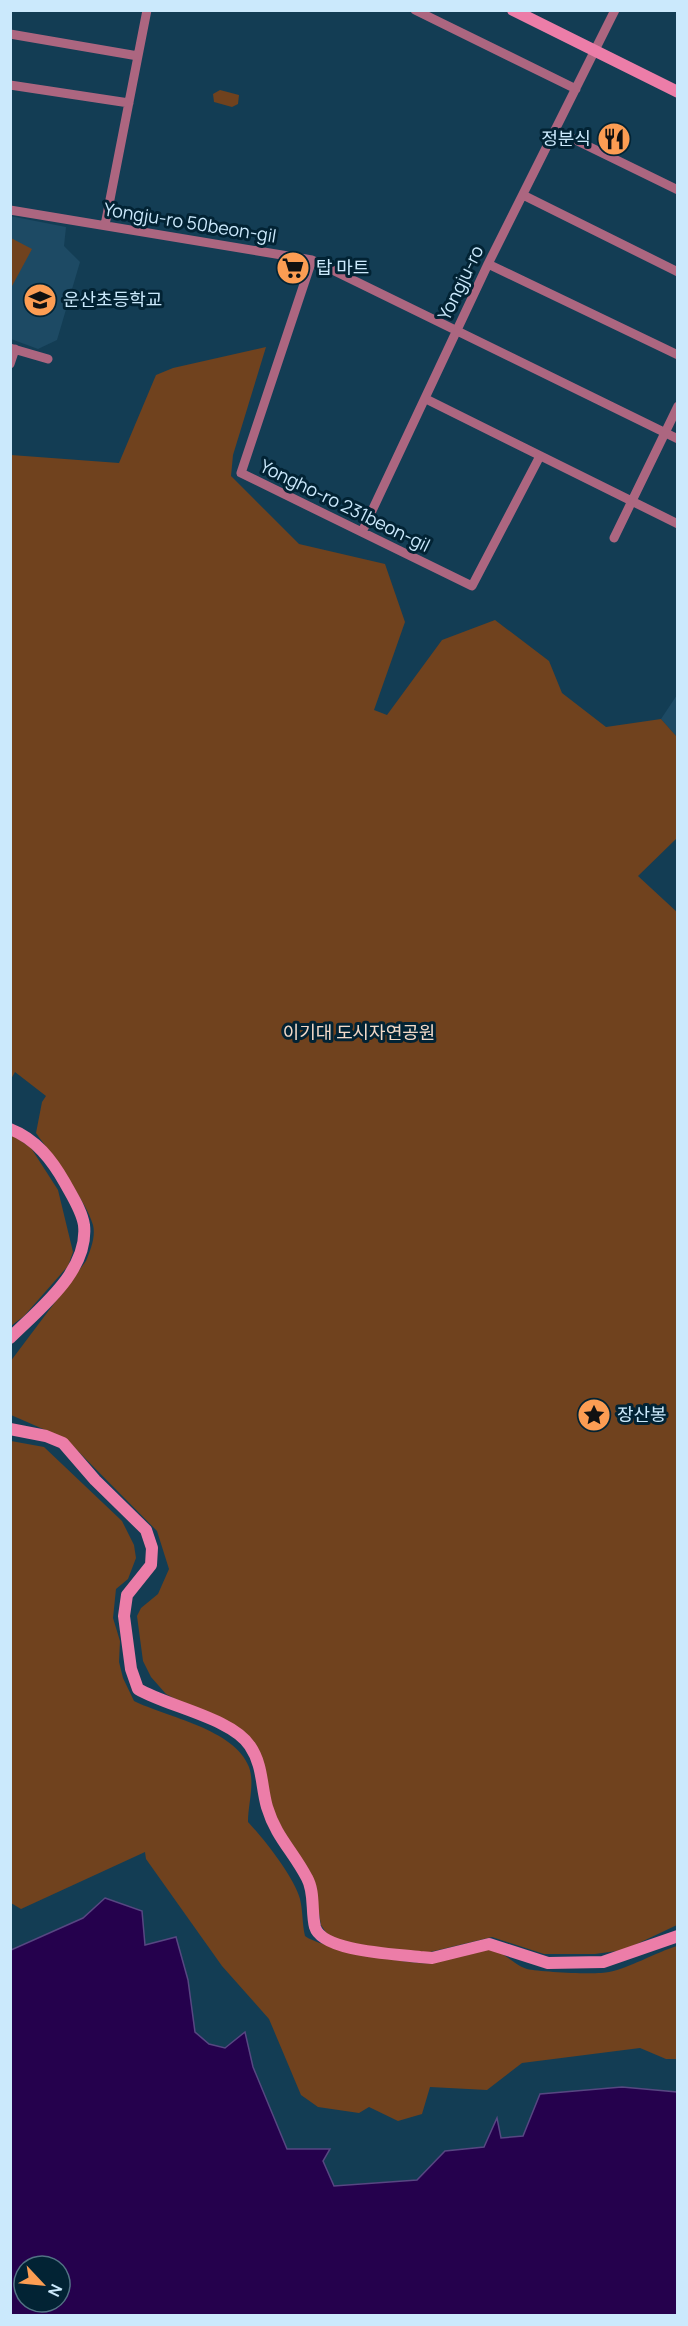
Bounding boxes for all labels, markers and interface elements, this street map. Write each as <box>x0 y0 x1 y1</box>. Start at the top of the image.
restaurant icon: 정분식 <box>596 121 632 157</box>
place label: 정분식 <box>541 126 591 150</box>
street label: Yongju-ro 50beon-gil <box>102 197 278 248</box>
street label: Yongju-ro <box>432 241 488 324</box>
supermarket icon: 탑 마트 <box>275 250 311 286</box>
place label: 탑 마트 <box>316 255 369 279</box>
school or university icon: 운산초등학교 <box>22 282 58 318</box>
place label: 운산초등학교 <box>63 287 162 311</box>
street label: Yongho-ro 231beon-gil <box>256 453 434 557</box>
park label: 이기대 도시자연공원 <box>283 1020 435 1044</box>
place icon: 장산봉 <box>576 1397 612 1433</box>
place label: 장산봉 <box>617 1402 667 1426</box>
north arrow <box>12 2254 72 2314</box>
text: N <box>43 2281 68 2301</box>

